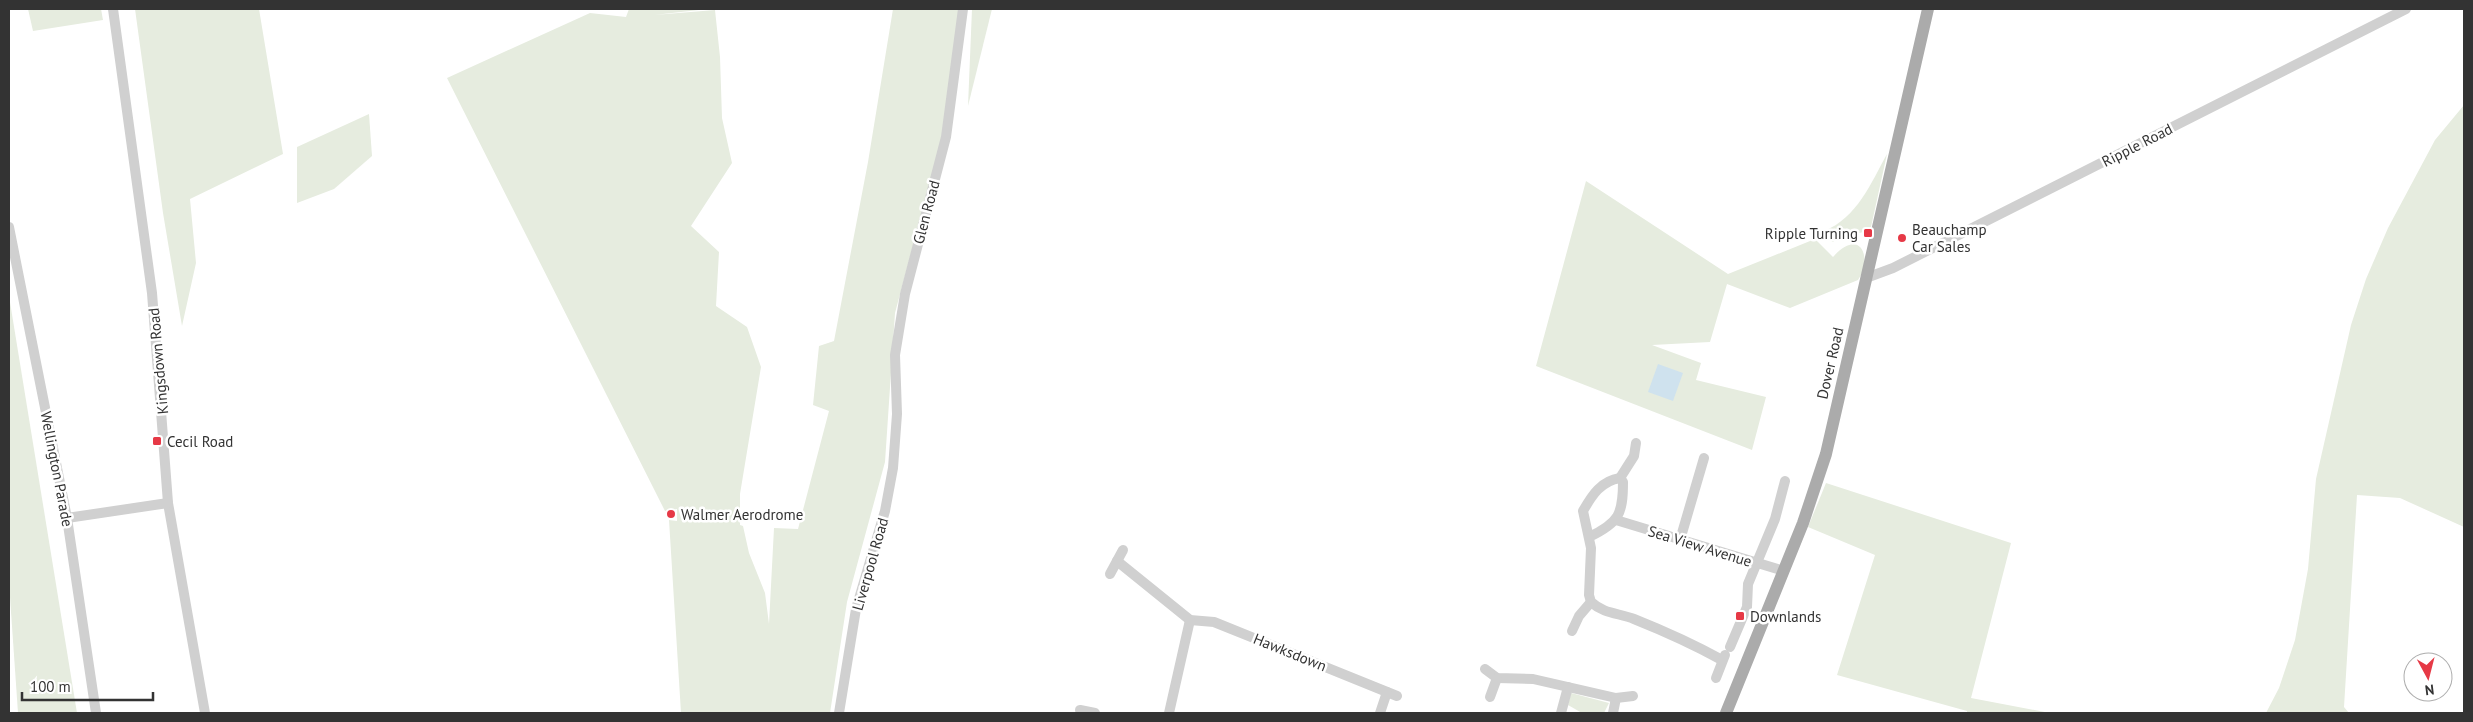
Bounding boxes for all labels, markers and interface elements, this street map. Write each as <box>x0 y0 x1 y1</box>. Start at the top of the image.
street label: Ripple Road <box>2098 119 2176 171</box>
street label: Glen Road <box>908 178 944 246</box>
place label: Beauchamp Car Sales <box>1912 220 1987 256</box>
place label: Ripple Turning <box>1765 224 1858 243</box>
marker: Ripple Turning <box>1862 227 1874 239</box>
marker: Beauchamp Car Sales <box>1896 232 1908 244</box>
street label: Kingsdown Road <box>144 307 172 415</box>
street label: Dover Road <box>1813 325 1847 401</box>
street label: Wellington Parade <box>36 410 78 528</box>
place label: Cecil Road <box>167 432 233 451</box>
marker: Cecil Road <box>151 435 163 447</box>
place label: Walmer Aerodrome <box>681 505 803 524</box>
marker: Walmer Aerodrome <box>665 508 677 520</box>
street label: Liverpool Road <box>848 515 892 613</box>
street label: Sea View Avenue <box>1646 521 1754 571</box>
place label: Downlands <box>1750 607 1821 626</box>
marker: Downlands <box>1734 610 1746 622</box>
street label: Hawksdown <box>1251 629 1329 675</box>
north arrow <box>2403 652 2453 702</box>
scale bar <box>22 670 154 702</box>
text: 100 m <box>30 677 71 696</box>
text: N <box>2424 680 2435 699</box>

